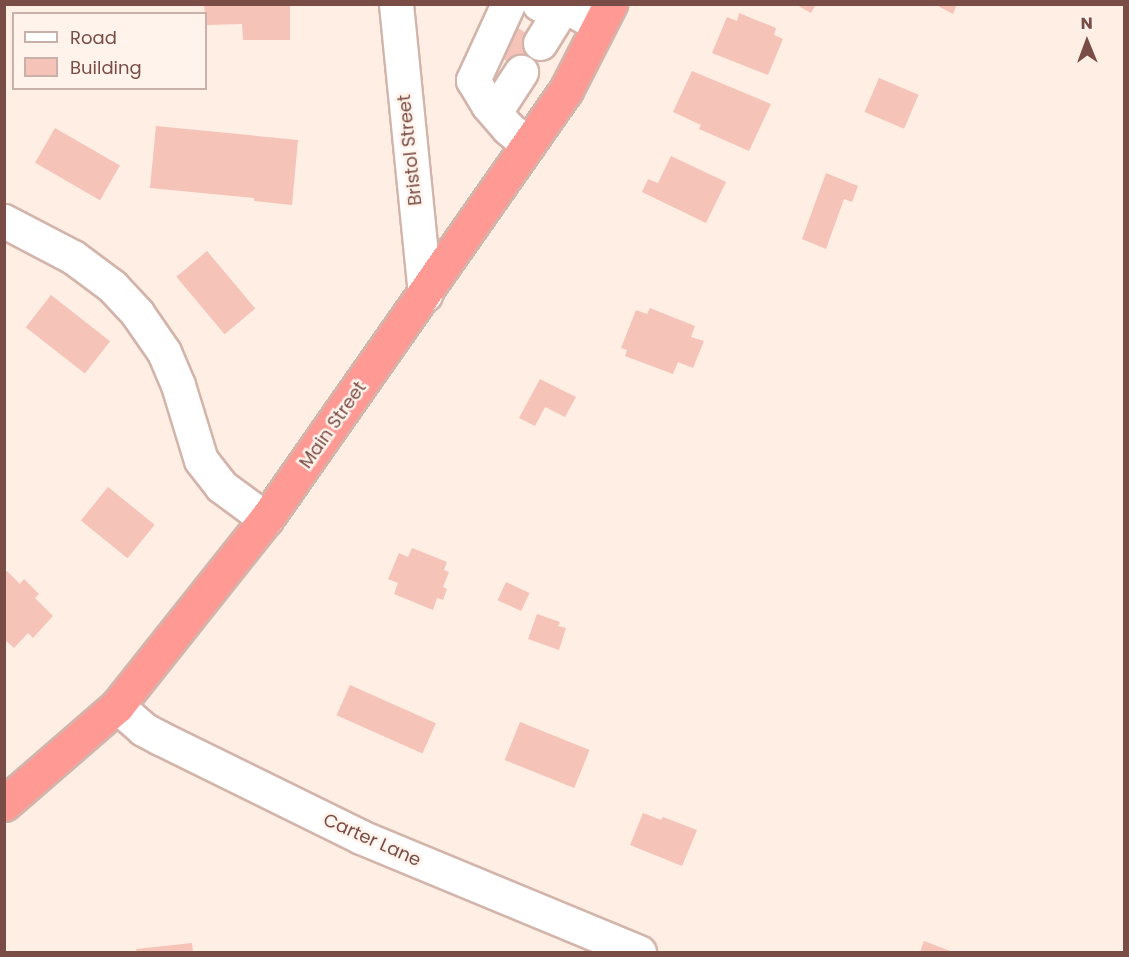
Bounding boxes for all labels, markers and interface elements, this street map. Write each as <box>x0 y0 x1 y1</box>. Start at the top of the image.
legend <box>12 12 207 90</box>
north arrow <box>1057 12 1117 72</box>
text: N <box>1080 12 1093 35</box>
text: Road <box>70 25 117 50</box>
text: Building <box>70 55 142 80</box>
street label: Bristol Street <box>393 93 427 207</box>
street label: Main Street <box>295 377 371 473</box>
street label: Carter Lane <box>320 809 424 871</box>

